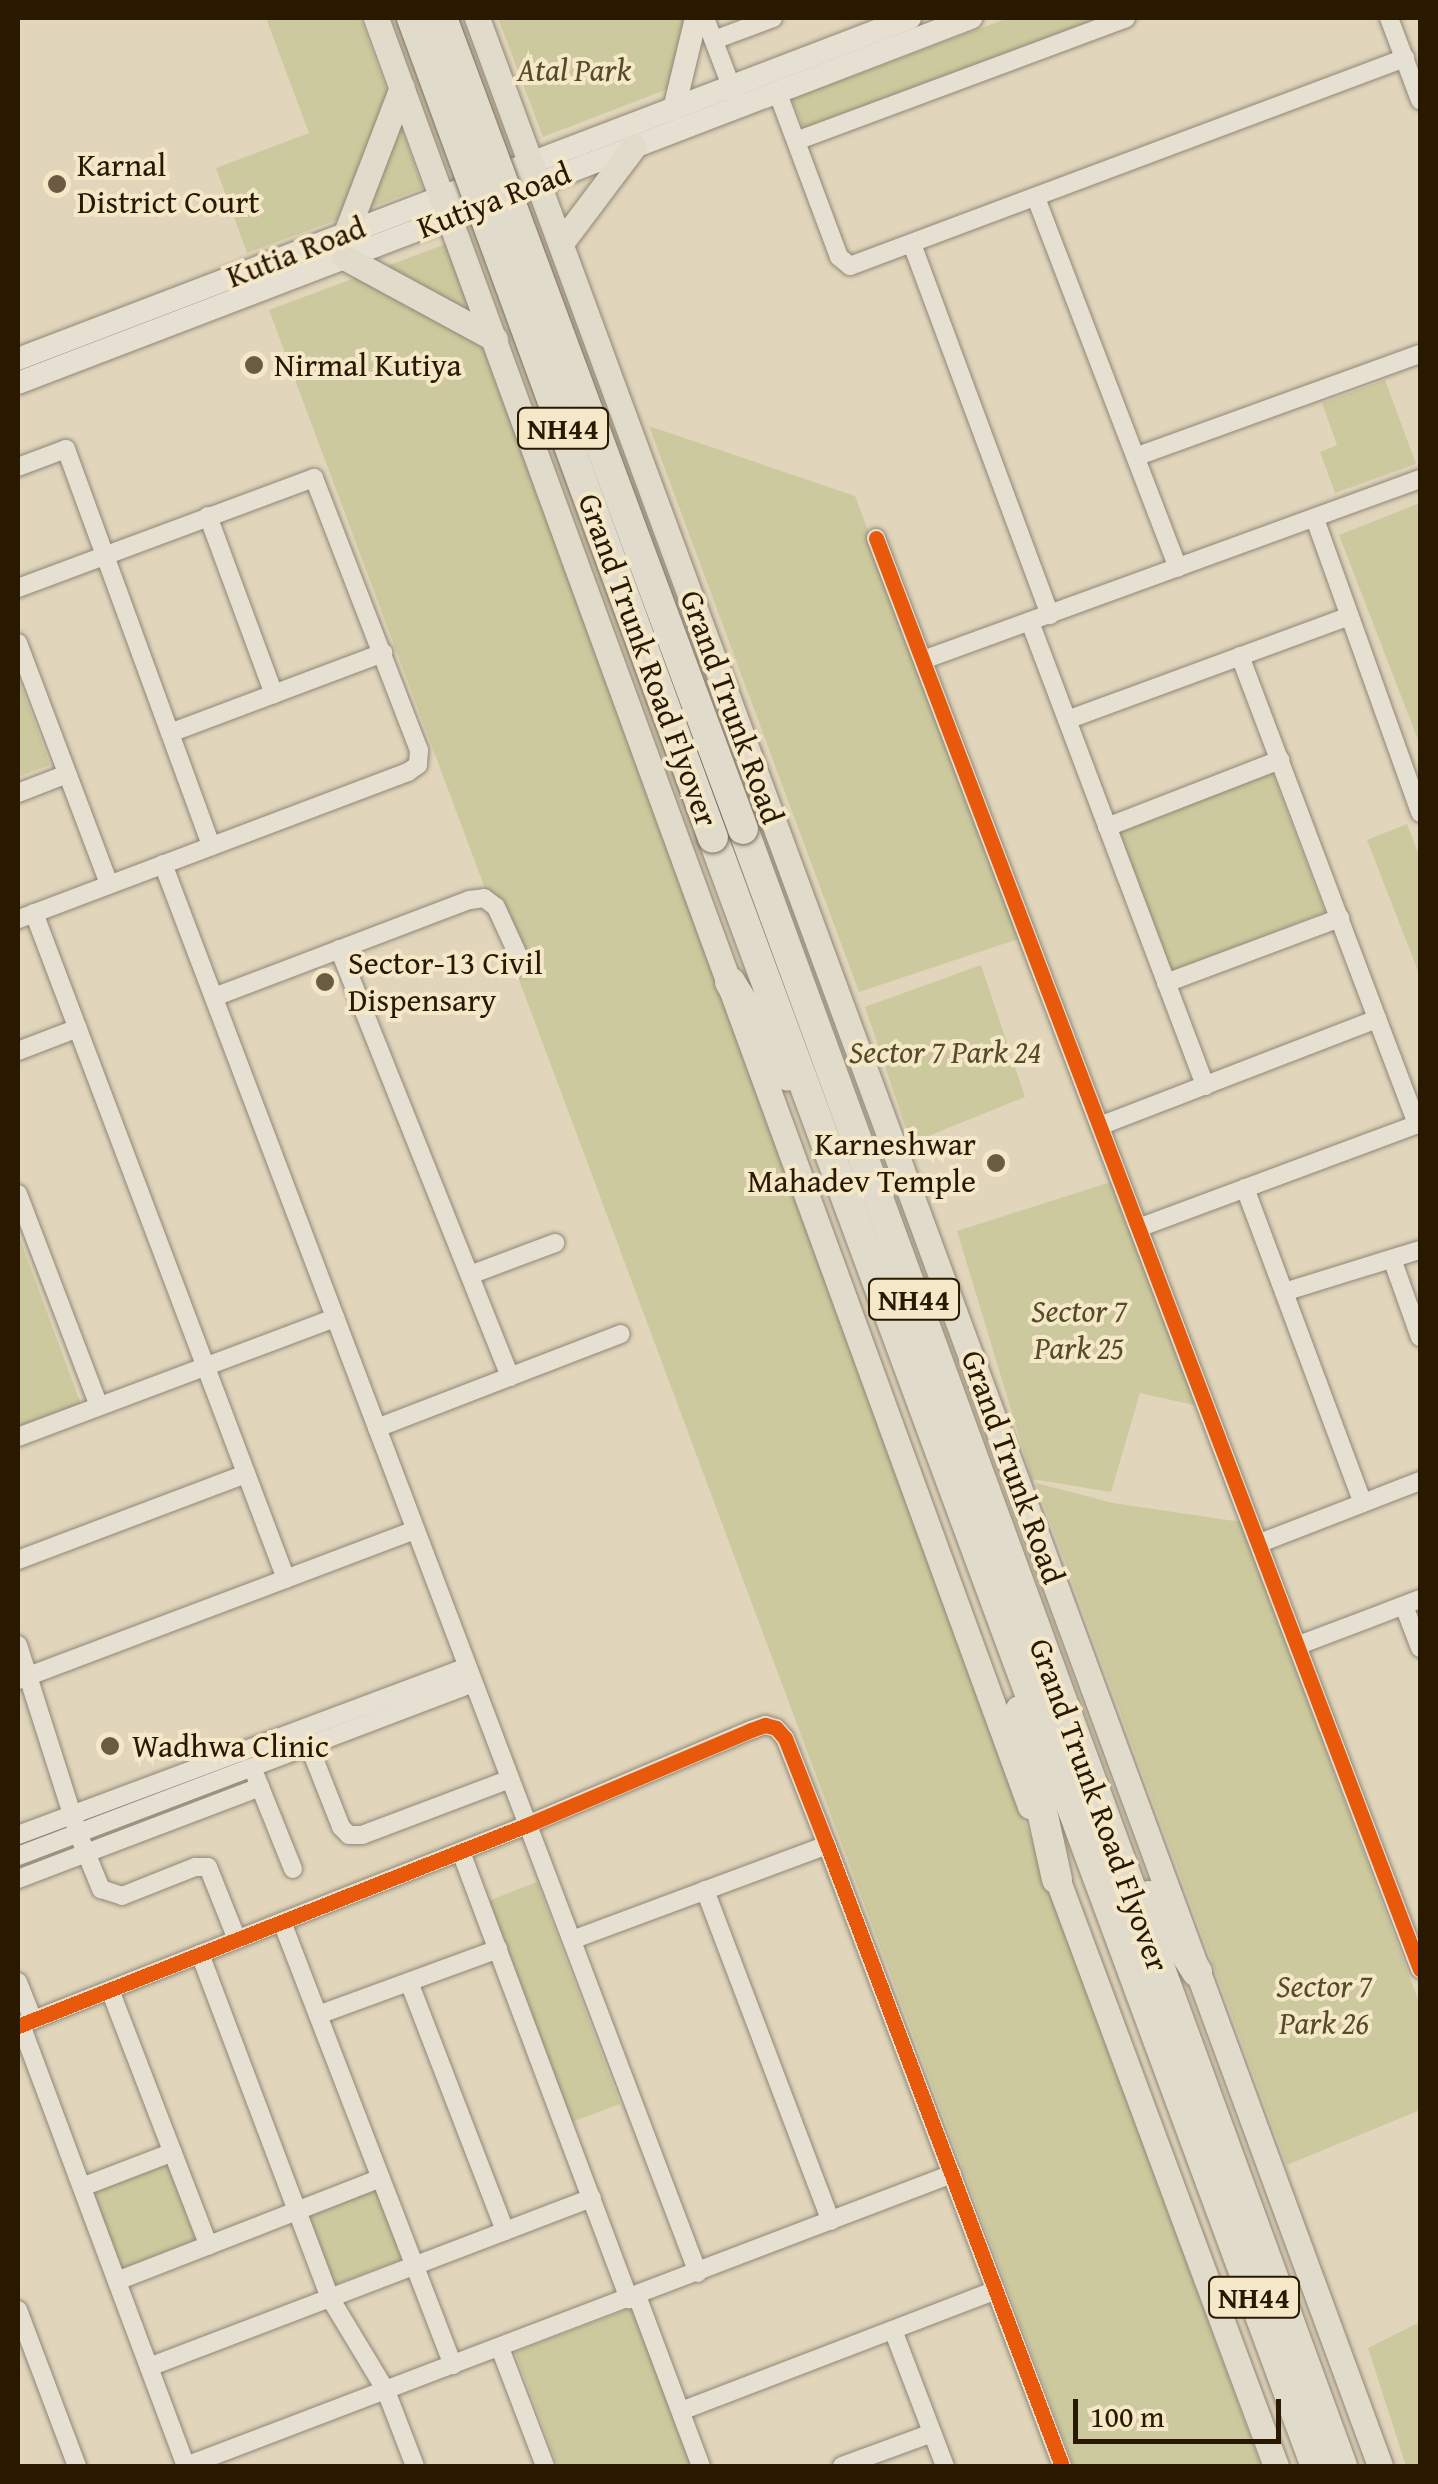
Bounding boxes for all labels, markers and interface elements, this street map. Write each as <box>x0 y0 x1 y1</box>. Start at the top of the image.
park label: Atal Park <box>517 51 631 89</box>
place label: Karnal District Court <box>77 147 260 222</box>
street label: Kutiya Road <box>412 153 576 247</box>
marker: Karnal District Court <box>46 173 68 195</box>
street label: Kutia Road <box>221 208 371 296</box>
place label: Nirmal Kutiya <box>274 346 462 384</box>
marker: Nirmal Kutiya <box>243 354 265 376</box>
road number: NH44 <box>516 403 610 453</box>
street label: Grand Trunk Road Flyover <box>570 488 726 832</box>
street label: Grand Trunk Road <box>672 585 792 829</box>
place label: Sector-13 Civil Dispensary <box>348 945 543 1020</box>
marker: Sector-13 Civil Dispensary <box>312 969 338 995</box>
park label: Sector 7 Park 24 <box>849 1033 1041 1071</box>
place label: Karneshwar Mahadev Temple <box>747 1126 976 1201</box>
marker: Karneshwar Mahadev Temple <box>985 1152 1007 1174</box>
road number: NH44 <box>866 1274 962 1324</box>
park label: Sector 7 Park 25 <box>1031 1293 1127 1368</box>
street label: Grand Trunk Road <box>953 1345 1073 1589</box>
street label: Grand Trunk Road Flyover <box>1021 1633 1177 1977</box>
place label: Wadhwa Clinic <box>132 1727 329 1765</box>
marker: Wadhwa Clinic <box>97 1733 123 1759</box>
park label: Sector 7 Park 26 <box>1276 1968 1372 2043</box>
road number: NH44 <box>1206 2272 1302 2322</box>
scale bar <box>1078 2379 1286 2441</box>
text: 100 m <box>1090 2394 1164 2438</box>

